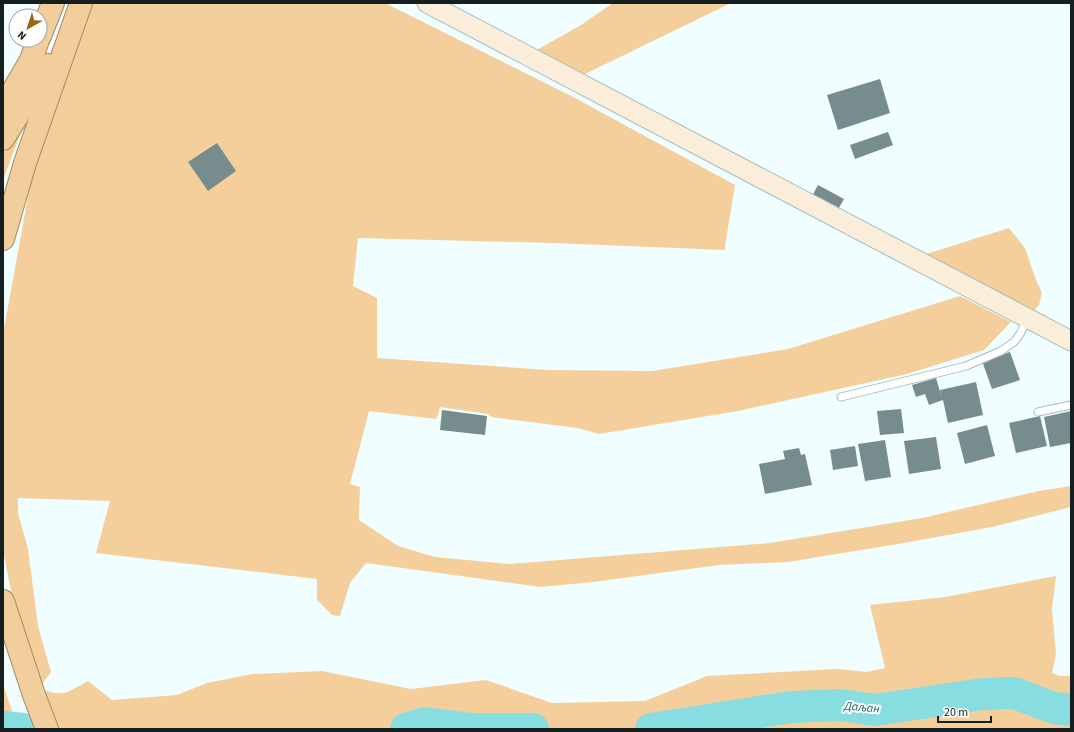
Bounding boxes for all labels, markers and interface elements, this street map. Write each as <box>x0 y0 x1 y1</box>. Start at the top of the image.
north arrow <box>8 8 48 48</box>
text: N <box>14 27 30 44</box>
water label: Даљан <box>843 697 881 718</box>
scale bar <box>938 698 991 724</box>
text: 20 m <box>944 704 968 721</box>

